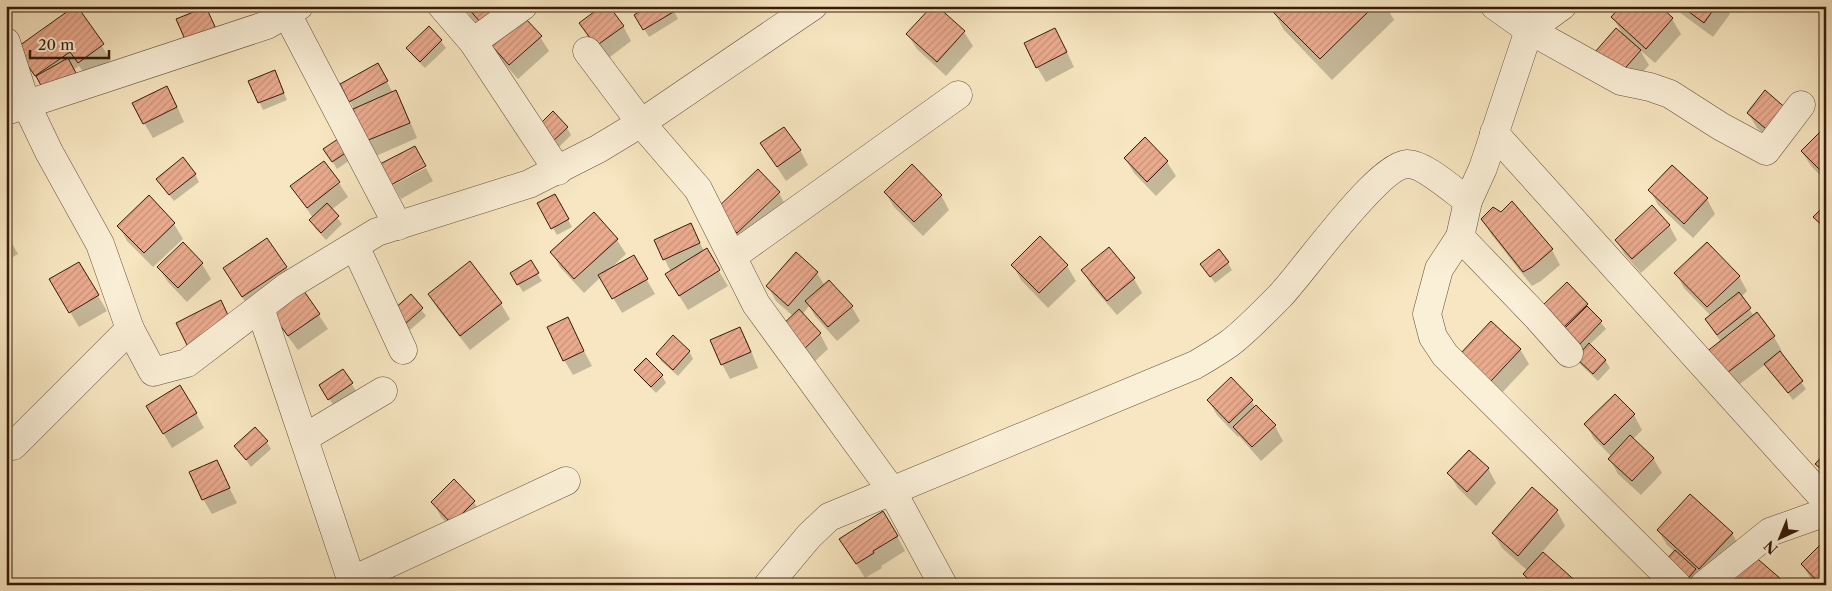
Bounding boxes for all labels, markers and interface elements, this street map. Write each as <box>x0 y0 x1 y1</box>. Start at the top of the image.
scale bar <box>30 28 109 60</box>
text: 20 m <box>38 35 74 54</box>
north arrow <box>1754 514 1804 564</box>
text: N <box>1760 537 1782 558</box>

